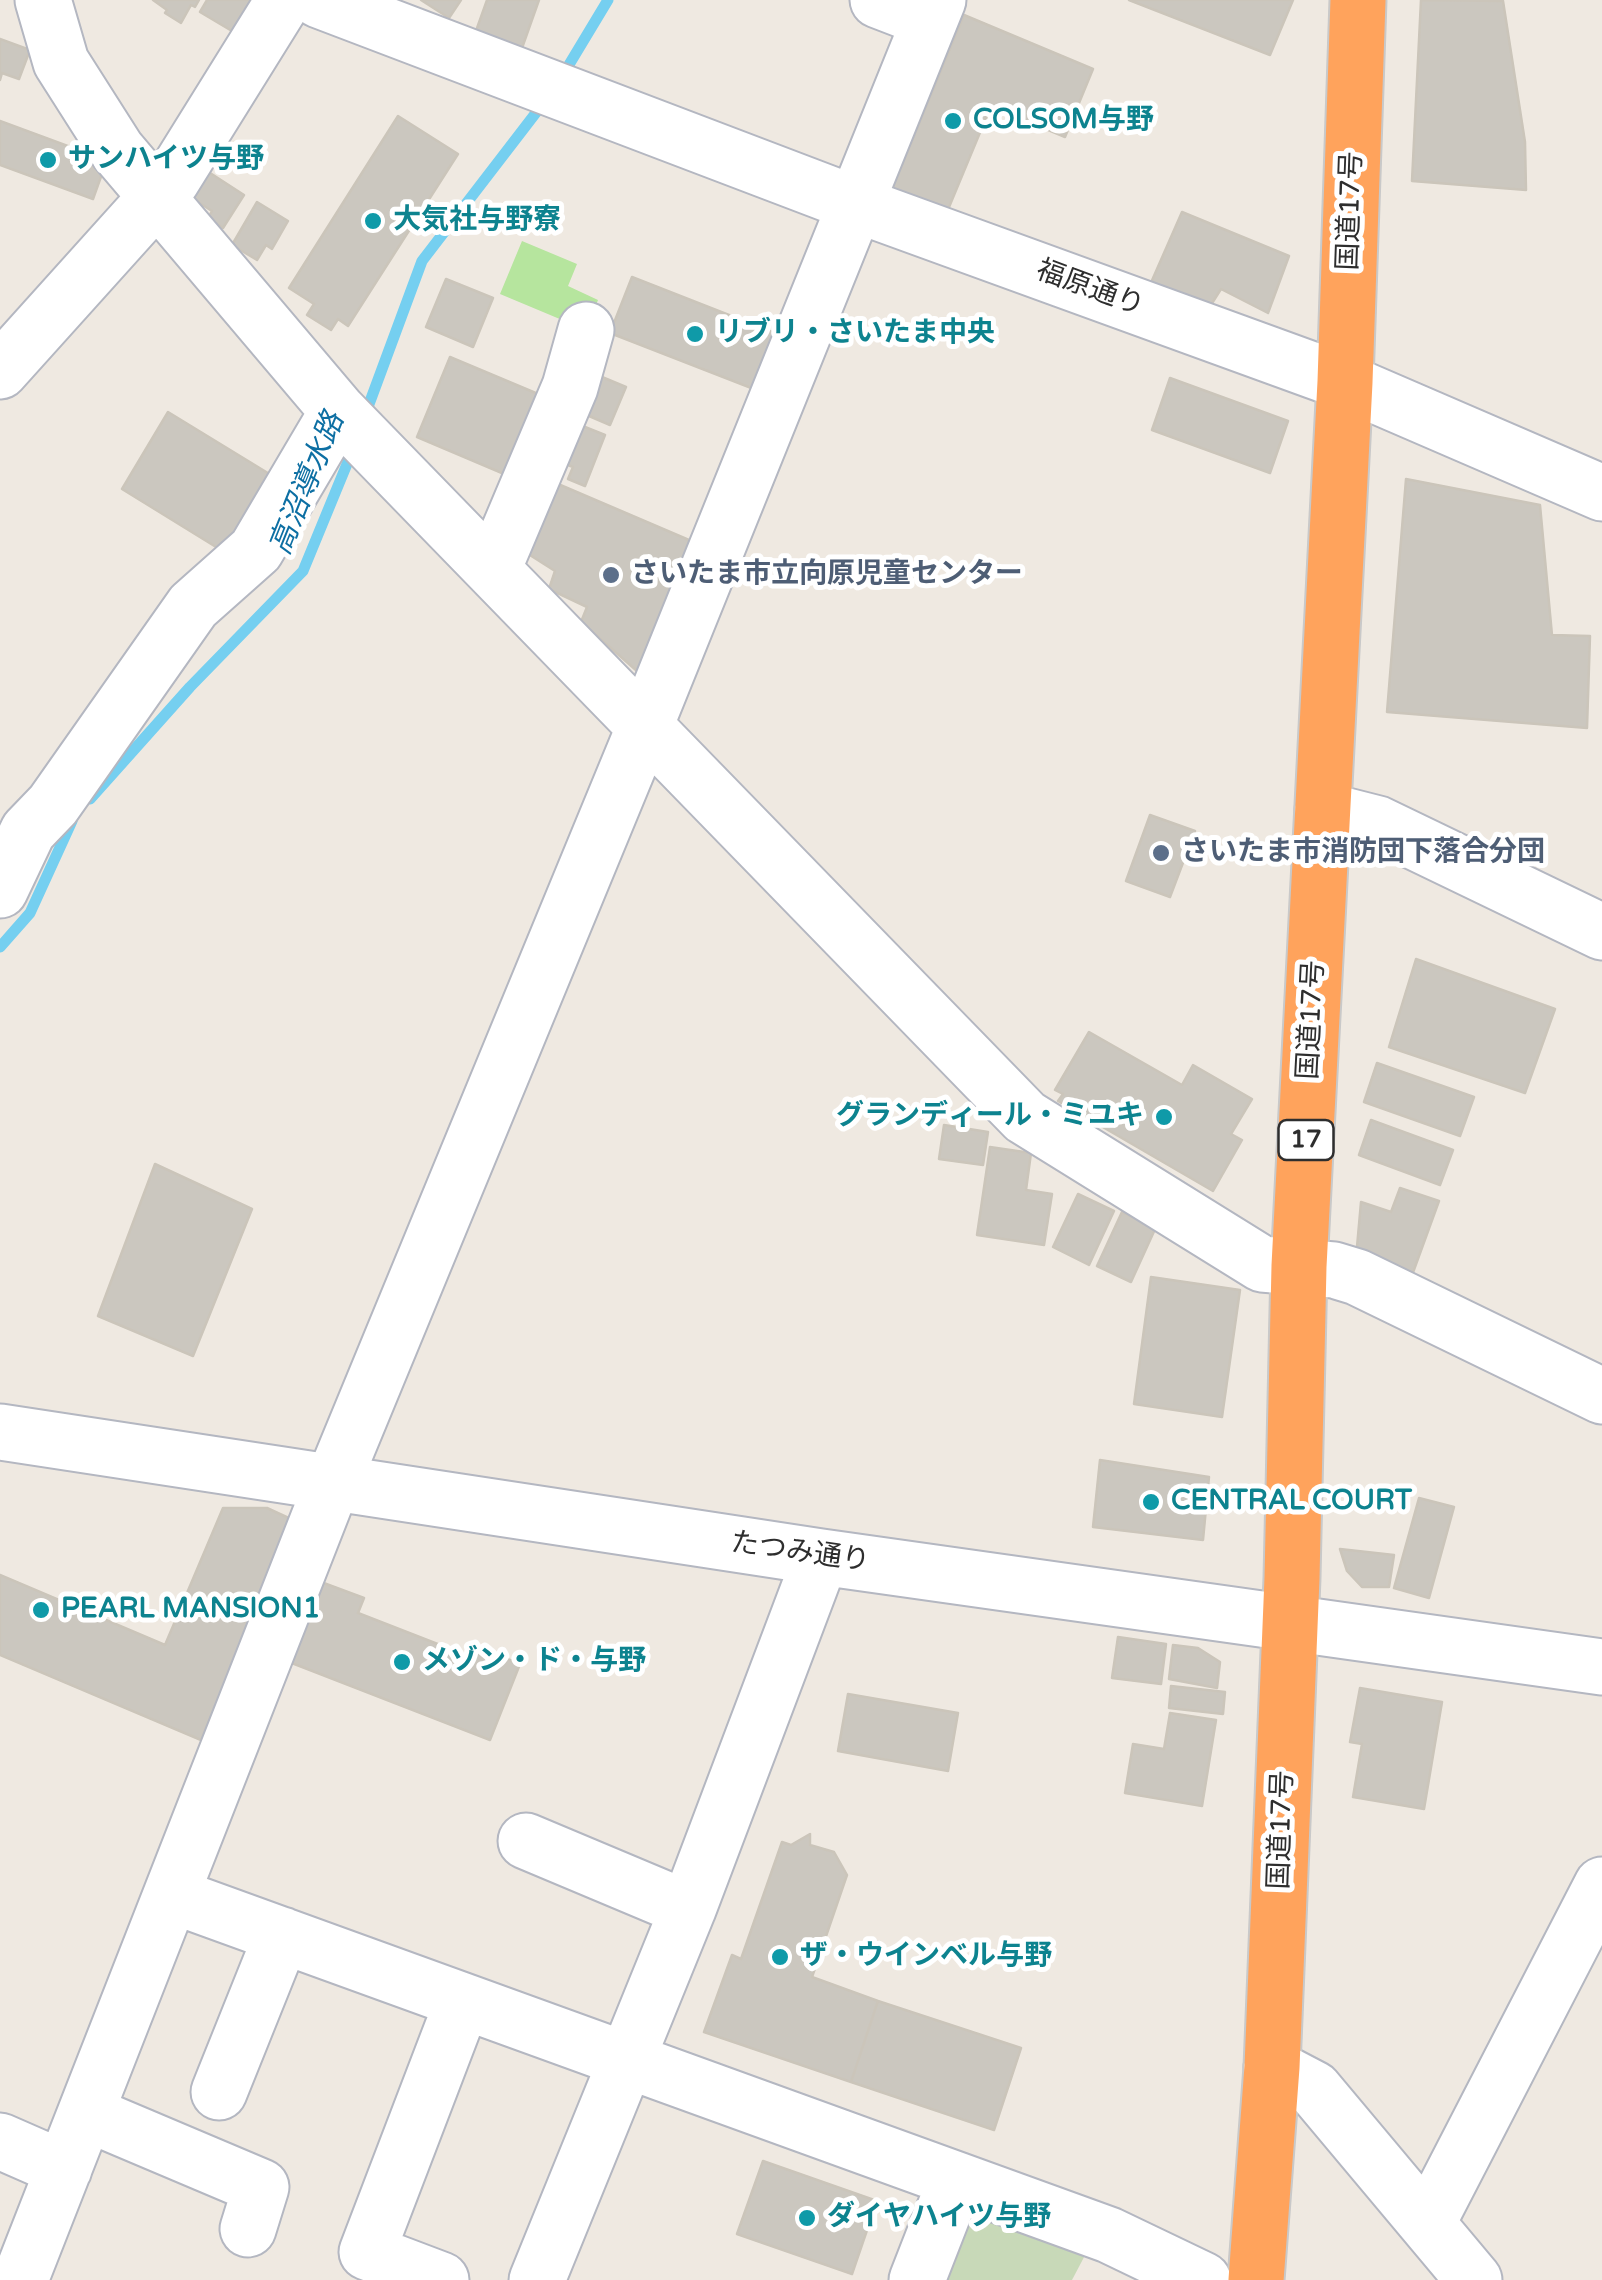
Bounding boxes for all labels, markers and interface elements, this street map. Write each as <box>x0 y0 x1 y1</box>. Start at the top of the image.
place label: COLSOM与野 <box>973 104 1154 138</box>
marker: COLSOM与野 <box>942 110 964 132</box>
place label: サンハイツ与野 <box>68 143 264 177</box>
marker: サンハイツ与野 <box>37 149 59 171</box>
street label: 国道17号 <box>1332 151 1370 271</box>
place label: 大気社与野寮 <box>393 204 561 238</box>
marker: 大気社与野寮 <box>362 210 384 232</box>
street label: 福原通り <box>1032 254 1148 324</box>
place label: リブリ・さいたま中央 <box>715 317 995 351</box>
marker: リブリ・さいたま中央 <box>684 323 706 345</box>
water label: 高沼導水路 <box>263 408 353 560</box>
place label: さいたま市立向原児童センター <box>631 558 1023 592</box>
marker: さいたま市立向原児童センター <box>600 564 622 586</box>
place label: さいたま市消防団下落合分団 <box>1181 836 1545 870</box>
marker: さいたま市消防団下落合分団 <box>1150 842 1172 864</box>
street label: 国道17号 <box>1292 960 1332 1080</box>
place label: グランディール・ミユキ <box>836 1100 1144 1134</box>
marker: グランディール・ミユキ <box>1153 1106 1175 1128</box>
road number: 17 <box>1278 1120 1334 1160</box>
place label: CENTRAL COURT <box>1171 1485 1412 1519</box>
marker: CENTRAL COURT <box>1140 1491 1162 1513</box>
street label: たつみ通り <box>728 1527 872 1579</box>
place label: PEARL MANSION1 <box>61 1593 320 1627</box>
marker: PEARL MANSION1 <box>30 1599 52 1621</box>
place label: メゾン・ド・与野 <box>422 1645 646 1679</box>
marker: メゾン・ド・与野 <box>391 1651 413 1673</box>
street label: 国道17号 <box>1263 1770 1301 1890</box>
place label: ザ・ウインベル与野 <box>800 1940 1052 1974</box>
marker: ザ・ウインベル与野 <box>769 1946 791 1968</box>
place label: ダイヤハイツ与野 <box>827 2201 1051 2235</box>
marker: ダイヤハイツ与野 <box>796 2207 818 2229</box>

